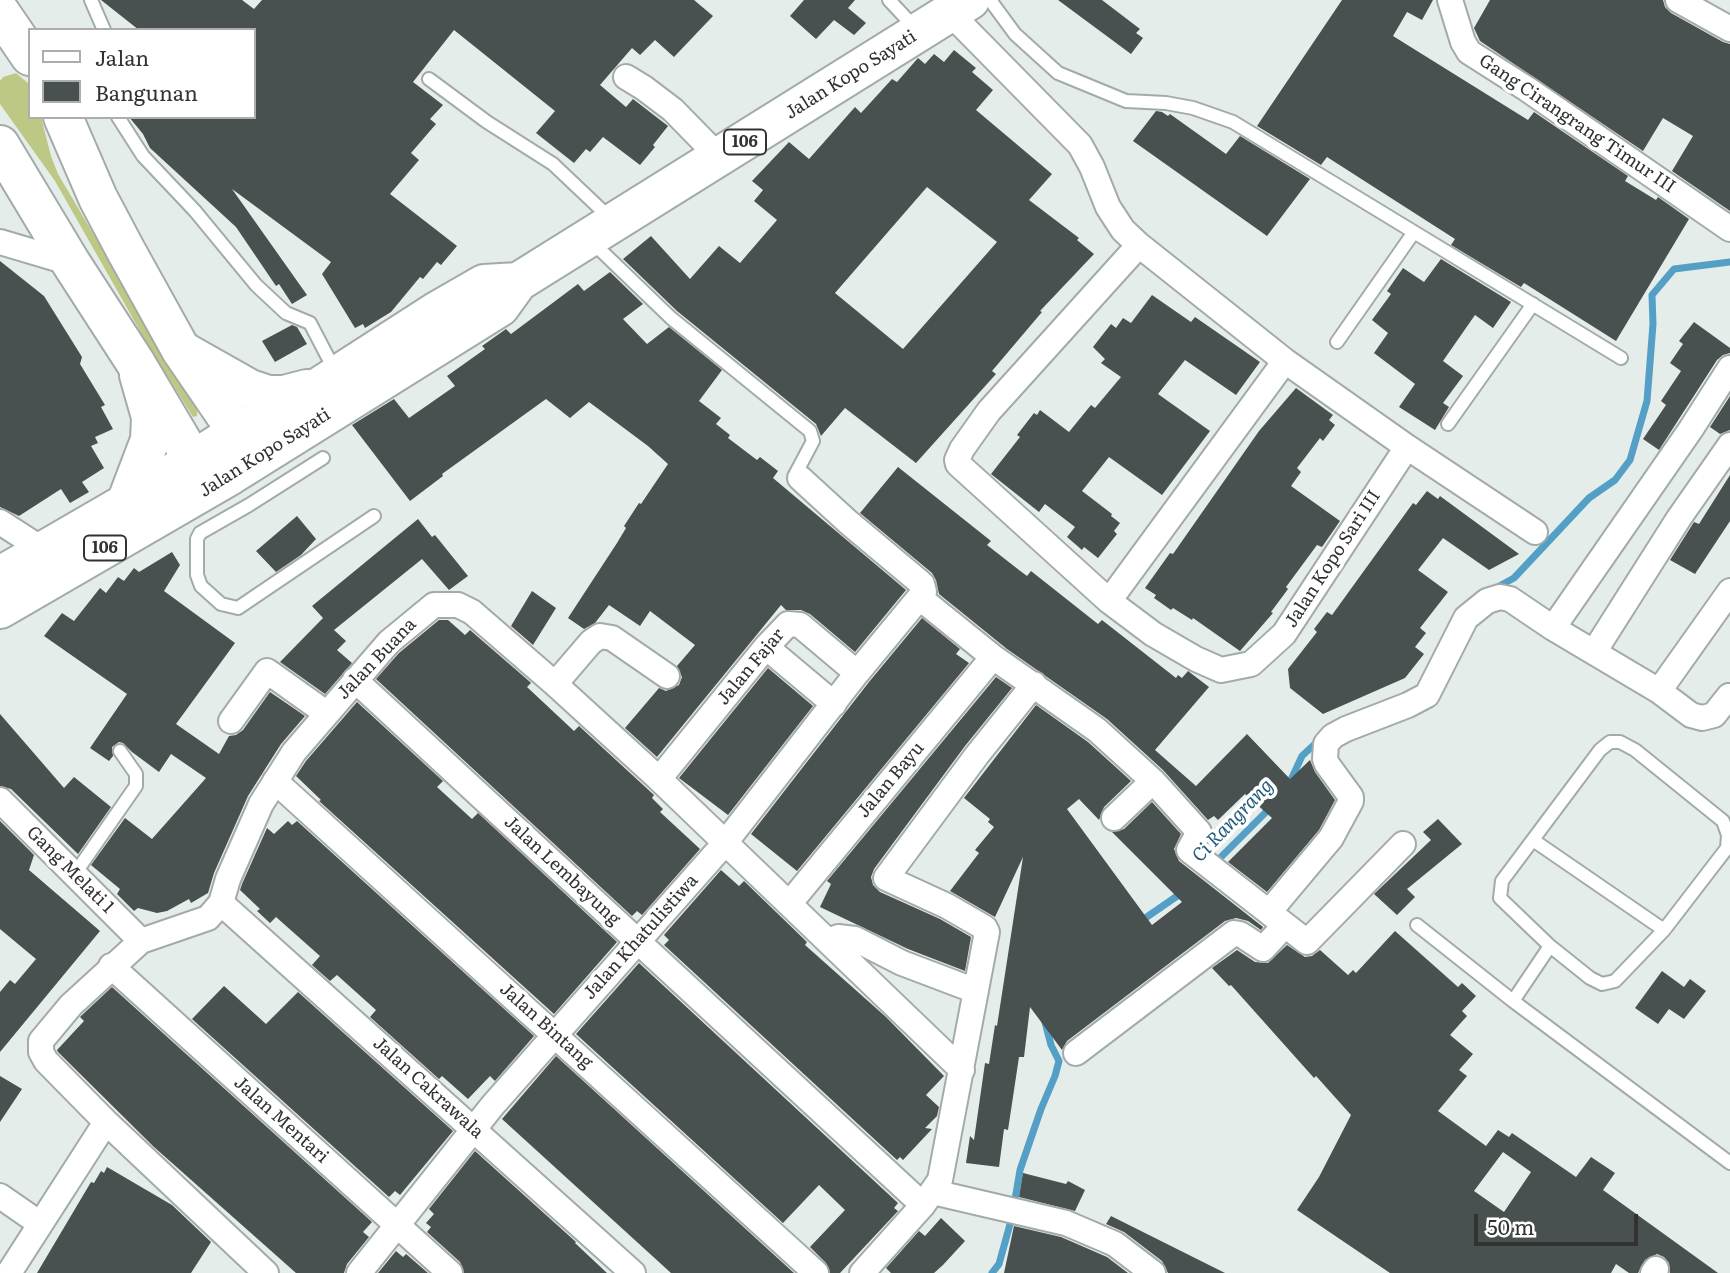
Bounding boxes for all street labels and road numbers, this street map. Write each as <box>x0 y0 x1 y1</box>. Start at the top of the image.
street label: Jalan Kopo Sayati <box>781 26 921 124</box>
street label: Gang Cirangrang Timur III <box>1475 50 1679 198</box>
road number: 106 <box>724 130 766 154</box>
street label: Jalan Kopo Sayati <box>195 404 335 502</box>
street label: Jalan Kopo Sari III <box>1281 486 1385 632</box>
road number: 106 <box>84 536 126 561</box>
street label: Jalan Buana <box>333 614 421 704</box>
street label: Jalan Fajar <box>713 624 789 710</box>
street label: Jalan Bayu <box>853 738 929 822</box>
street label: Jalan Lembayung <box>499 812 625 930</box>
street label: Gang Melati 1 <box>22 822 118 918</box>
street label: Jalan Khatulistiwa <box>579 870 703 1004</box>
street label: Jalan Bintang <box>495 979 597 1073</box>
street label: Jalan Cakrawala <box>368 1033 488 1143</box>
street label: Jalan Mentari <box>229 1072 333 1168</box>

